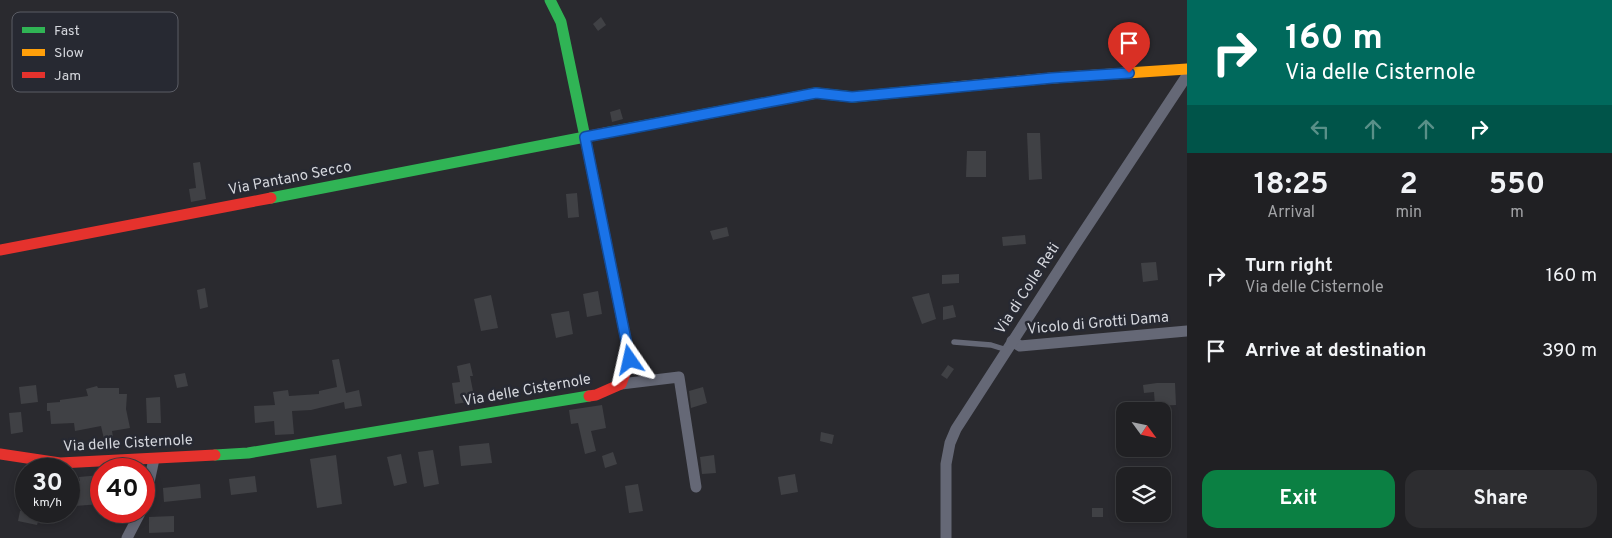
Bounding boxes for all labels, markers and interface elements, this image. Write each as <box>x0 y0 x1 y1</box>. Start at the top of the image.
legend <box>12 12 178 92</box>
text: 160 m <box>1285 17 1383 61</box>
icon: right <box>1202 20 1267 85</box>
pin <box>1108 22 1150 73</box>
text: Fast <box>54 23 80 40</box>
icon: arrive <box>1115 29 1143 57</box>
text: Slow <box>54 45 84 62</box>
text: Via delle Cisternole <box>1285 60 1476 87</box>
text: Jam <box>54 68 81 85</box>
icon: left <box>1306 115 1334 143</box>
icon: ahead <box>1359 115 1387 143</box>
icon: ahead <box>1412 115 1440 143</box>
icon: right <box>1465 115 1493 143</box>
street label: Via Pantano Secco <box>227 158 353 200</box>
text: 18:25 <box>1254 167 1329 204</box>
text: 2 <box>1400 167 1418 204</box>
text: 550 <box>1489 167 1545 204</box>
text: Arrival <box>1267 203 1315 223</box>
text: min <box>1395 203 1422 223</box>
text: m <box>1510 203 1524 223</box>
street label: Via di Colle Reti <box>991 240 1065 338</box>
text: Turn right <box>1245 254 1333 278</box>
icon: right <box>1202 262 1230 290</box>
text: 160 m <box>1546 264 1597 288</box>
text: Via delle Cisternole <box>1245 278 1384 298</box>
street label: Vicolo di Grotti Dama <box>1026 308 1170 340</box>
position arrow <box>603 333 655 385</box>
icon: arrive <box>1202 337 1230 365</box>
text: Arrive at destination <box>1245 339 1426 363</box>
text: 390 m <box>1542 339 1597 363</box>
street label: Via delle Cisternole <box>461 370 593 412</box>
north arrow <box>1116 402 1171 458</box>
map controls <box>1116 402 1171 522</box>
street label: Via delle Cisternole <box>63 431 193 457</box>
speed limit sign: 40 <box>90 458 155 523</box>
button: layers <box>1116 467 1171 522</box>
text: 30 <box>32 468 63 500</box>
button: Exit <box>1202 470 1395 528</box>
button: Share <box>1405 470 1597 528</box>
text: km/h <box>33 495 62 511</box>

